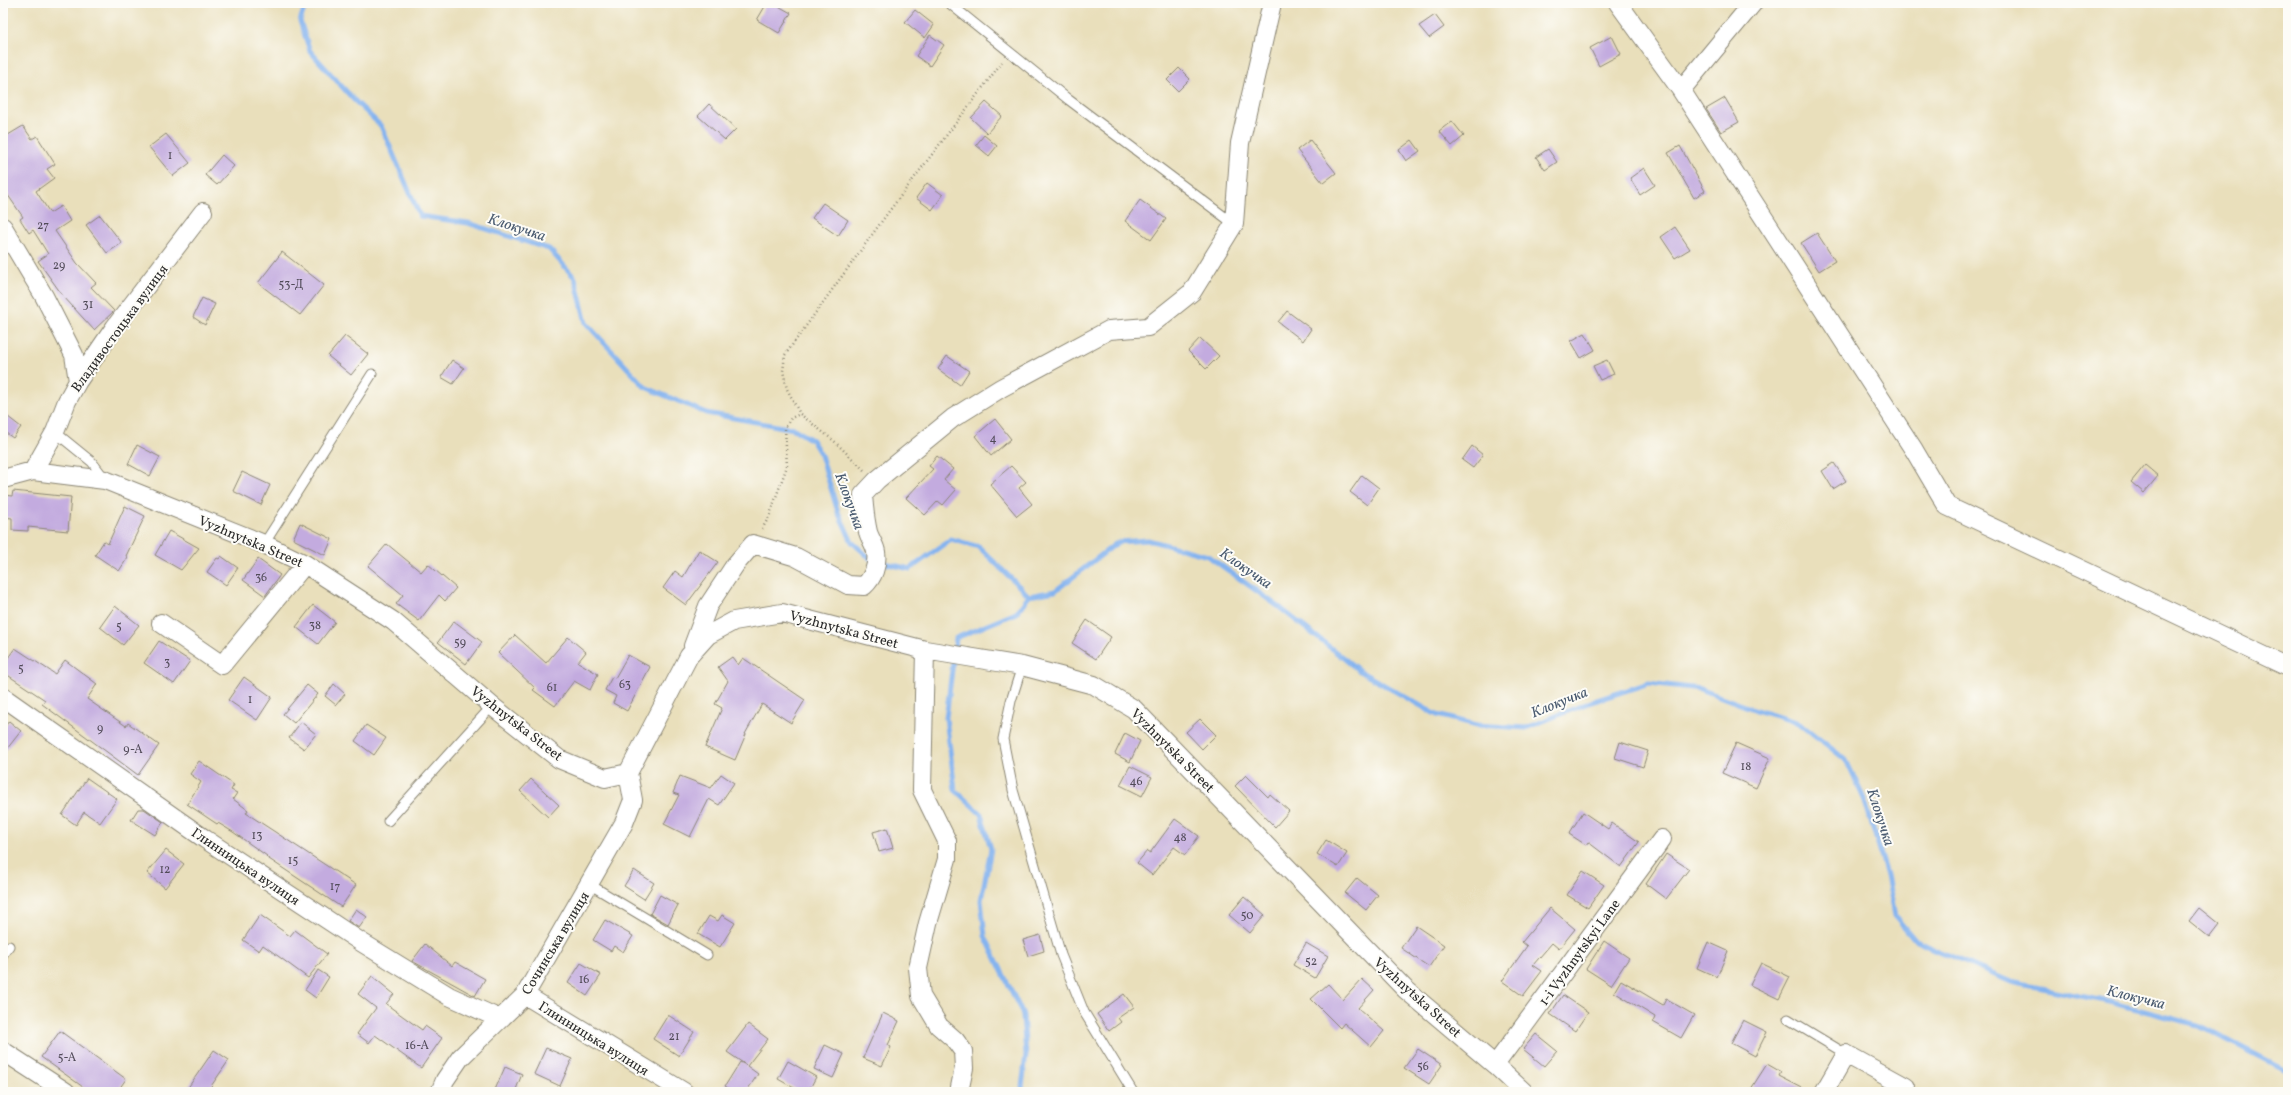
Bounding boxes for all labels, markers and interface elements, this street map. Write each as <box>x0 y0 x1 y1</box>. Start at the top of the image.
house number: 1 <box>168 148 172 164</box>
water label: Клокучка <box>485 209 548 248</box>
house number: 27 <box>37 218 49 234</box>
house number: 29 <box>53 258 65 274</box>
street label: Владивостоцька вулиця <box>67 261 173 397</box>
house number: 53-Д <box>279 277 304 293</box>
house number: 31 <box>83 297 93 313</box>
house number: 4 <box>989 431 997 447</box>
water label: Клокучка <box>829 470 869 533</box>
street label: Vyzhnytska Street <box>195 512 306 573</box>
water label: Клокучка <box>1215 544 1276 595</box>
house number: 36 <box>255 570 267 586</box>
street label: Vyzhnytska Street <box>787 607 900 654</box>
house number: 38 <box>309 618 321 634</box>
house number: 5 <box>116 619 122 635</box>
house number: 59 <box>454 635 466 651</box>
house number: 3 <box>164 655 170 671</box>
house number: 5 <box>18 661 24 677</box>
house number: 63 <box>619 677 631 693</box>
house number: 61 <box>547 680 557 696</box>
street label: Vyzhnytska Street <box>466 682 566 766</box>
water label: Клокучка <box>1528 682 1591 724</box>
house number: 1 <box>248 692 252 708</box>
street label: Vyzhnytska Street <box>1126 705 1218 797</box>
house number: 9 <box>97 721 103 737</box>
house number: 9-А <box>123 742 143 758</box>
house number: 18 <box>1741 759 1751 775</box>
house number: 46 <box>1129 774 1143 790</box>
water label: Клокучка <box>1860 786 1899 849</box>
street label: Глинницька вулиця <box>187 824 303 911</box>
house number: 13 <box>252 828 262 844</box>
house number: 48 <box>1173 830 1187 846</box>
house number: 15 <box>288 853 298 869</box>
house number: 12 <box>159 862 171 878</box>
house number: 17 <box>330 879 340 895</box>
street label: Сочинська вулиця <box>518 889 595 999</box>
street label: 1-i Vyzhnytskyi Lane <box>1535 896 1626 1010</box>
house number: 50 <box>1241 908 1253 924</box>
house number: 52 <box>1305 954 1317 970</box>
street label: Vyzhnytska Street <box>1369 954 1465 1043</box>
house number: 16 <box>579 972 589 988</box>
water label: Клокучка <box>2104 981 2167 1016</box>
street label: Глинницька вулиця <box>534 998 652 1081</box>
house number: 21 <box>668 1029 680 1045</box>
house number: 16-А <box>405 1038 429 1054</box>
house number: 5-А <box>58 1050 77 1066</box>
house number: 56 <box>1417 1059 1429 1075</box>

